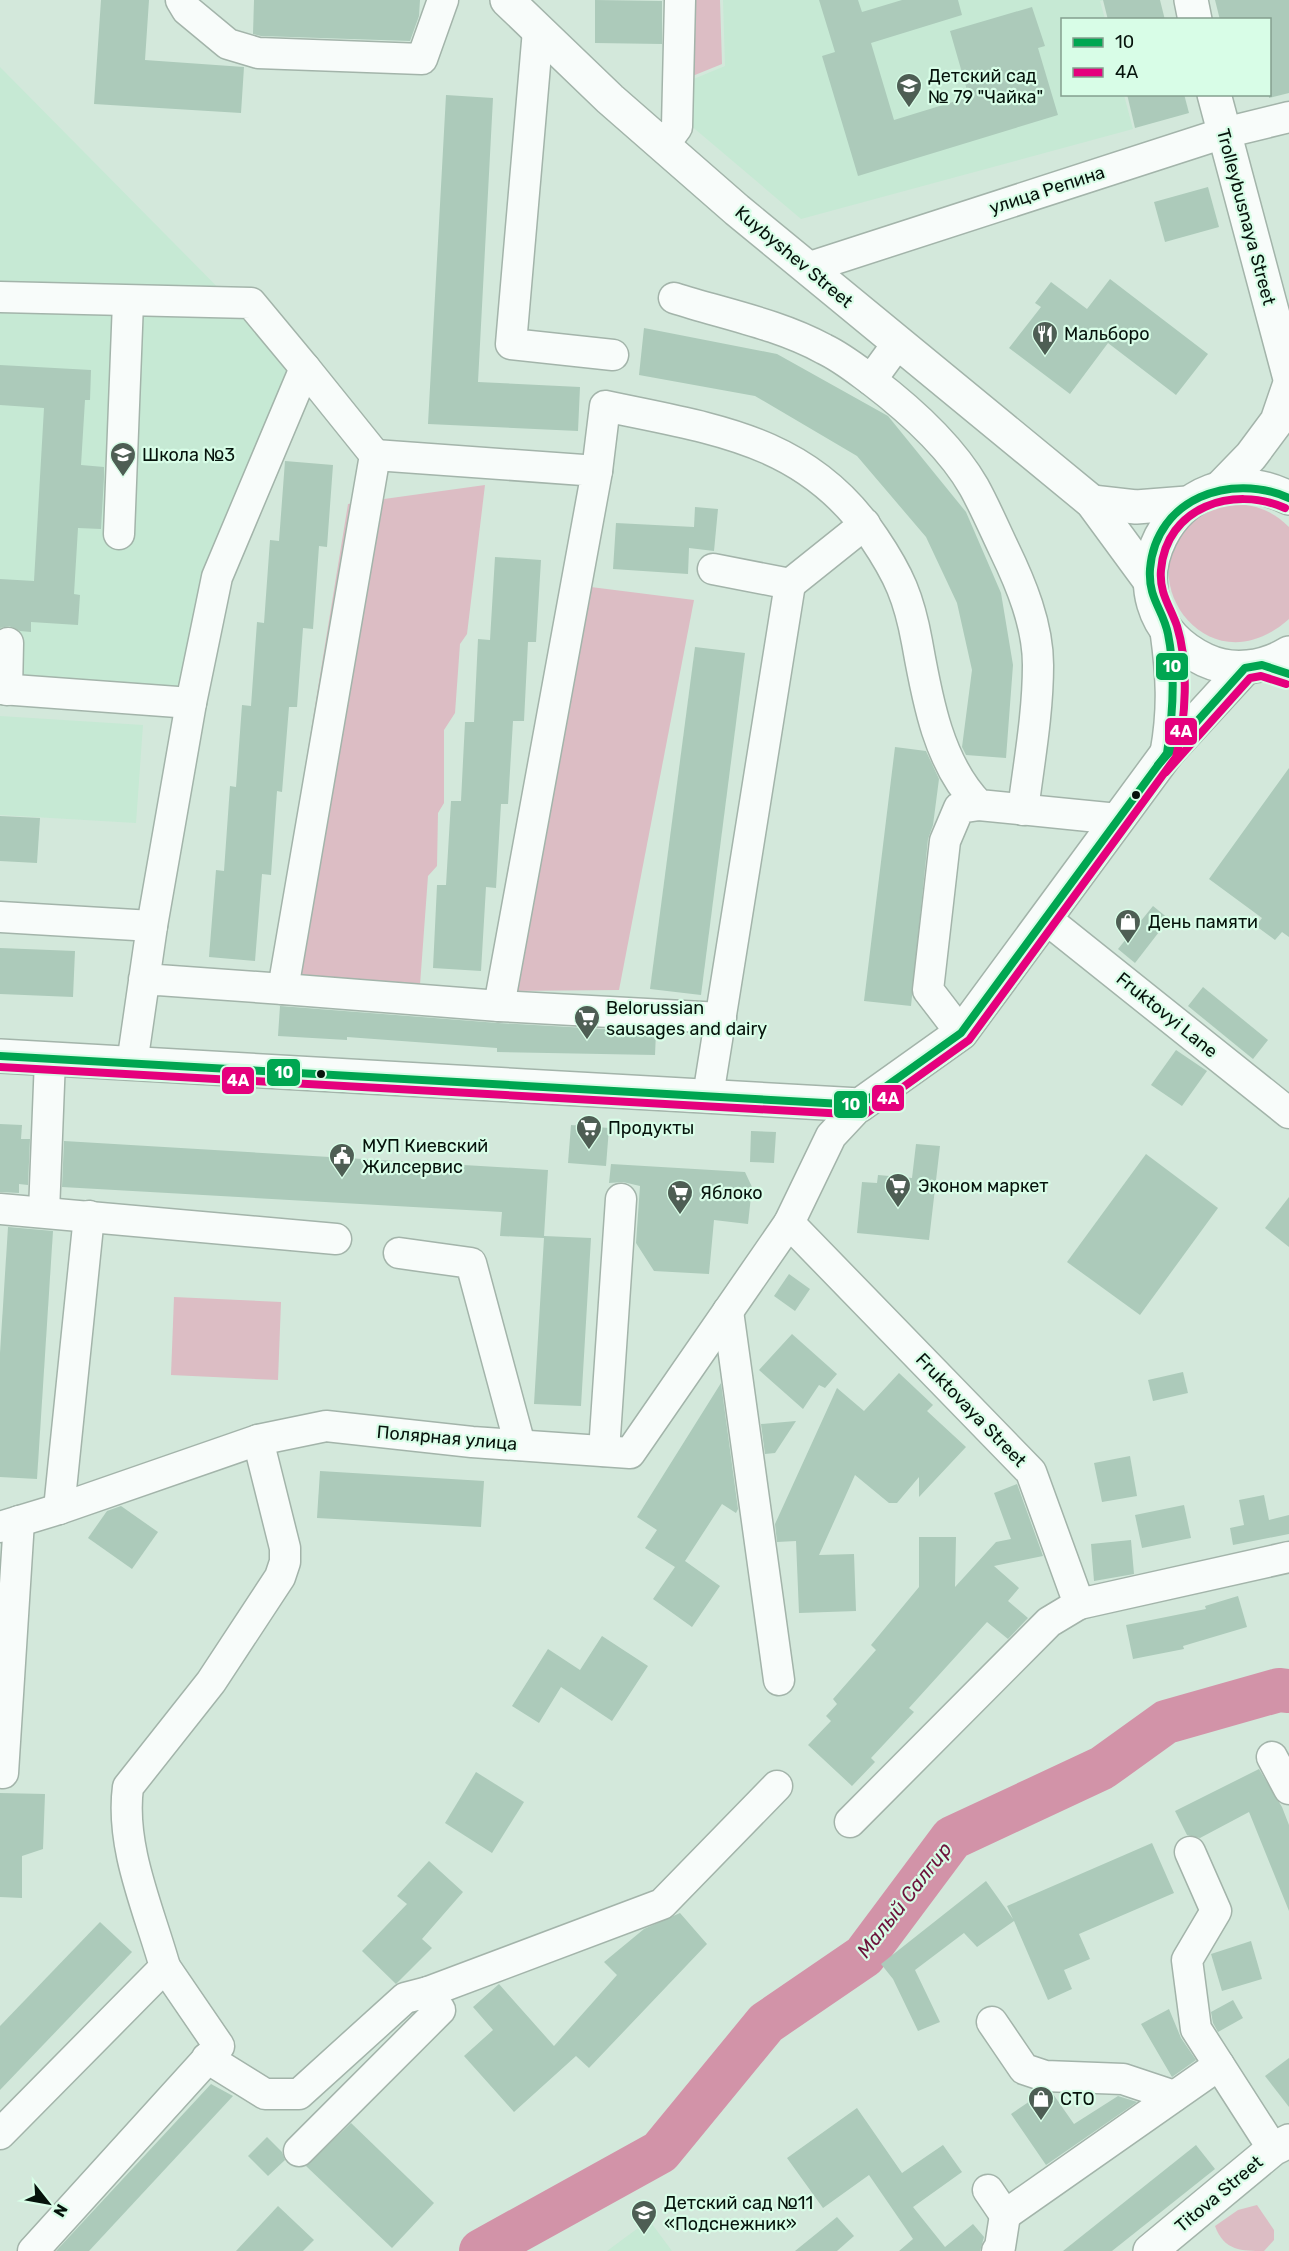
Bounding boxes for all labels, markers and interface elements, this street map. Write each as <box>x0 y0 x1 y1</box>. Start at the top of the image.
legend <box>1061 18 1271 96</box>
text: 10 <box>1115 31 1134 53</box>
text: 4А <box>1115 61 1138 83</box>
place label: Детский сад № 79 "Чайка" <box>928 65 1043 108</box>
school or university icon: Детский сад № 79 "Чайка" <box>894 71 924 109</box>
street label: Trolleybusnaya Street <box>1212 126 1280 308</box>
street label: улица Репина <box>986 161 1108 219</box>
street label: Kuybyshev Street <box>731 201 857 313</box>
restaurant icon: Мальборо <box>1030 319 1060 357</box>
place label: Мальборо <box>1064 323 1150 345</box>
school or university icon: Школа №3 <box>108 440 138 478</box>
place label: Школа №3 <box>142 444 235 466</box>
line badge: 10 <box>1155 652 1189 681</box>
text: 10 <box>1163 657 1182 676</box>
line badge: 4А <box>1164 717 1198 746</box>
text: 4А <box>1170 722 1193 741</box>
unlabelled marker <box>1130 789 1142 801</box>
shop icon: День памяти <box>1113 907 1143 945</box>
place label: День памяти <box>1148 911 1258 933</box>
street label: Fruktovyi Lane <box>1112 967 1222 1063</box>
place label: Belorussian sausages and dairy <box>606 997 767 1040</box>
supermarket icon: Belorussian sausages and dairy <box>572 1003 602 1041</box>
line badge: 10 <box>266 1058 301 1087</box>
text: 10 <box>275 1063 294 1082</box>
line badge: 4А <box>221 1066 255 1095</box>
unlabelled marker <box>315 1068 327 1080</box>
text: 4А <box>227 1071 250 1090</box>
line badge: 4А <box>871 1084 905 1112</box>
text: 4А <box>877 1089 900 1108</box>
line badge: 10 <box>833 1090 868 1119</box>
text: 10 <box>842 1095 861 1114</box>
supermarket icon: Продукты <box>574 1113 604 1151</box>
place label: Продукты <box>608 1117 694 1139</box>
place label: МУП Киевский Жилсервис <box>362 1135 488 1178</box>
public building icon: МУП Киевский Жилсервис <box>327 1141 357 1179</box>
supermarket icon: Эконом маркет <box>883 1171 913 1209</box>
place label: Эконом маркет <box>918 1175 1049 1197</box>
supermarket icon: Яблоко <box>665 1178 695 1216</box>
place label: Яблоко <box>700 1182 763 1204</box>
street label: Fruktovaya Street <box>911 1349 1031 1471</box>
street label: Полярная улица <box>376 1421 518 1455</box>
water label: Малый Салгир <box>852 1838 957 1962</box>
shop icon: СТО <box>1026 2084 1056 2122</box>
place label: СТО <box>1060 2088 1095 2110</box>
street label: Titova Street <box>1171 2151 1267 2237</box>
north arrow <box>18 2173 78 2233</box>
place label: Детский сад №11 «Подснежник» <box>664 2192 813 2235</box>
school or university icon: Детский сад №11 «Подснежник» <box>629 2198 659 2236</box>
text: N <box>49 2201 72 2220</box>

